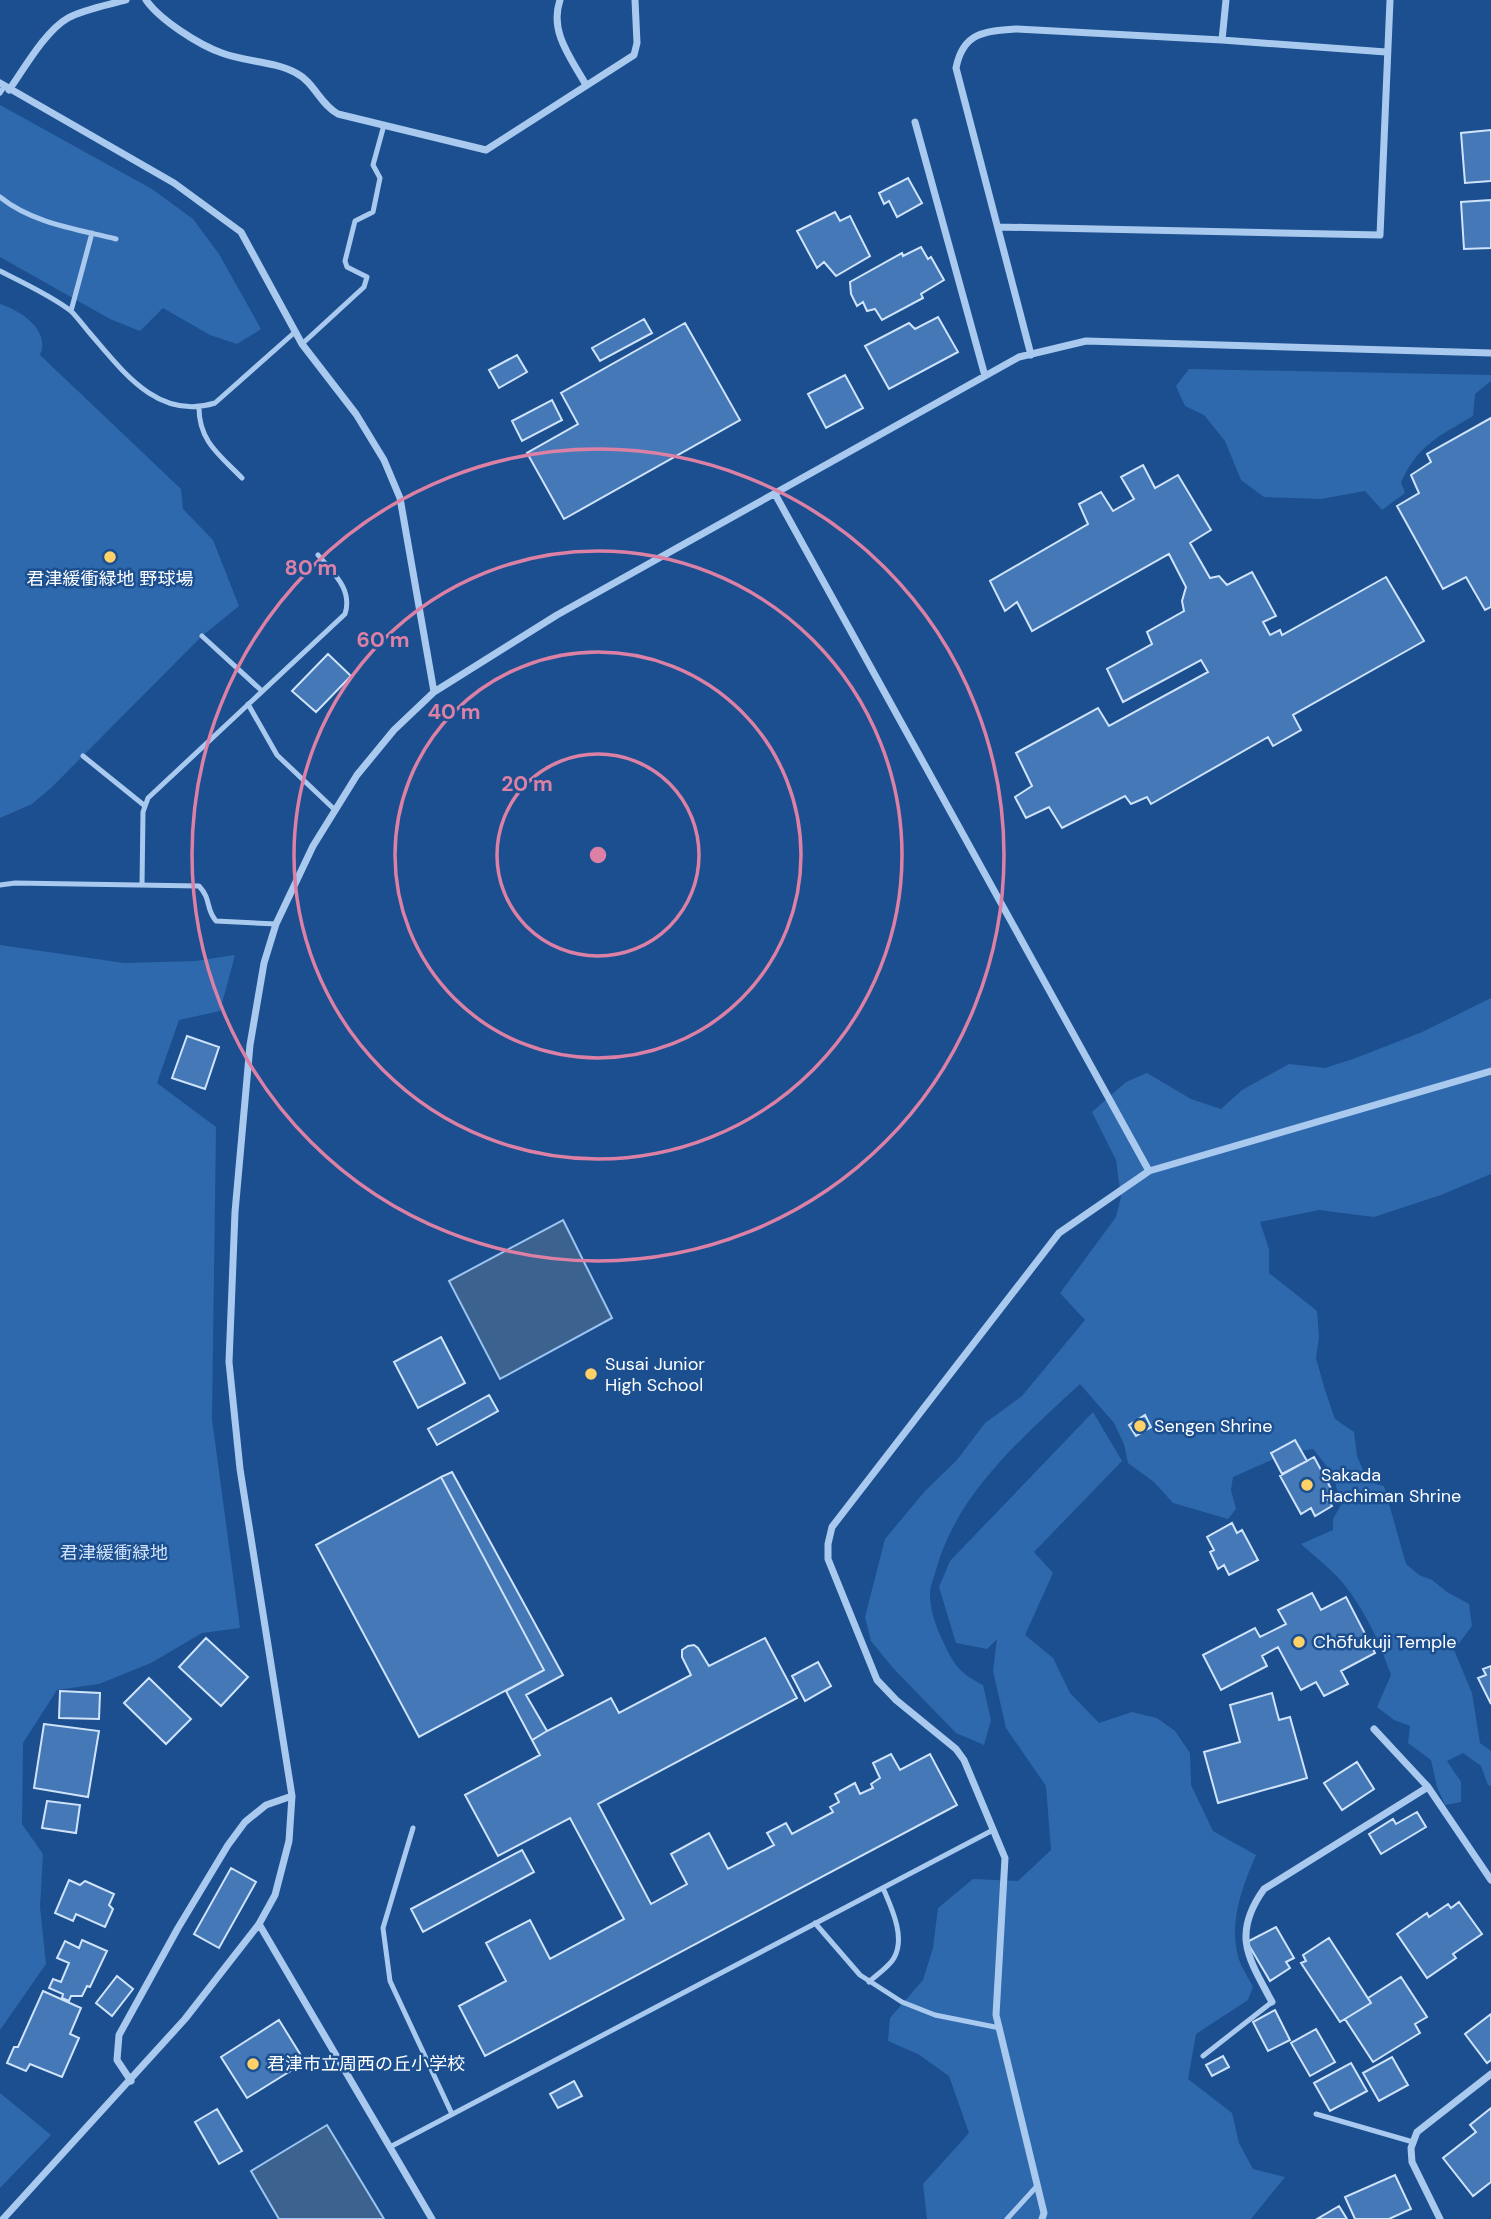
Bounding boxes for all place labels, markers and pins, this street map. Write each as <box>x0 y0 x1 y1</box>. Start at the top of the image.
marker: 君津緩衝緑地 野球場 <box>102 549 118 565</box>
place label: 君津緩衝緑地 野球場 <box>27 567 193 591</box>
centre of rings <box>586 843 610 867</box>
place label: Susai Junior High School <box>605 1352 705 1397</box>
marker: Susai Junior High School <box>583 1366 599 1382</box>
place label: Sengen Shrine <box>1154 1414 1272 1438</box>
marker: Sengen Shrine <box>1132 1418 1148 1434</box>
place label: Sakada Hachiman Shrine <box>1321 1463 1461 1508</box>
marker: Sakada Hachiman Shrine <box>1299 1477 1315 1493</box>
place label: Chōfukuji Temple <box>1313 1630 1456 1654</box>
marker: Chōfukuji Temple <box>1291 1634 1307 1650</box>
place label: 君津市立周西の丘小学校 <box>267 2052 465 2076</box>
marker: 君津市立周西の丘小学校 <box>245 2056 261 2072</box>

